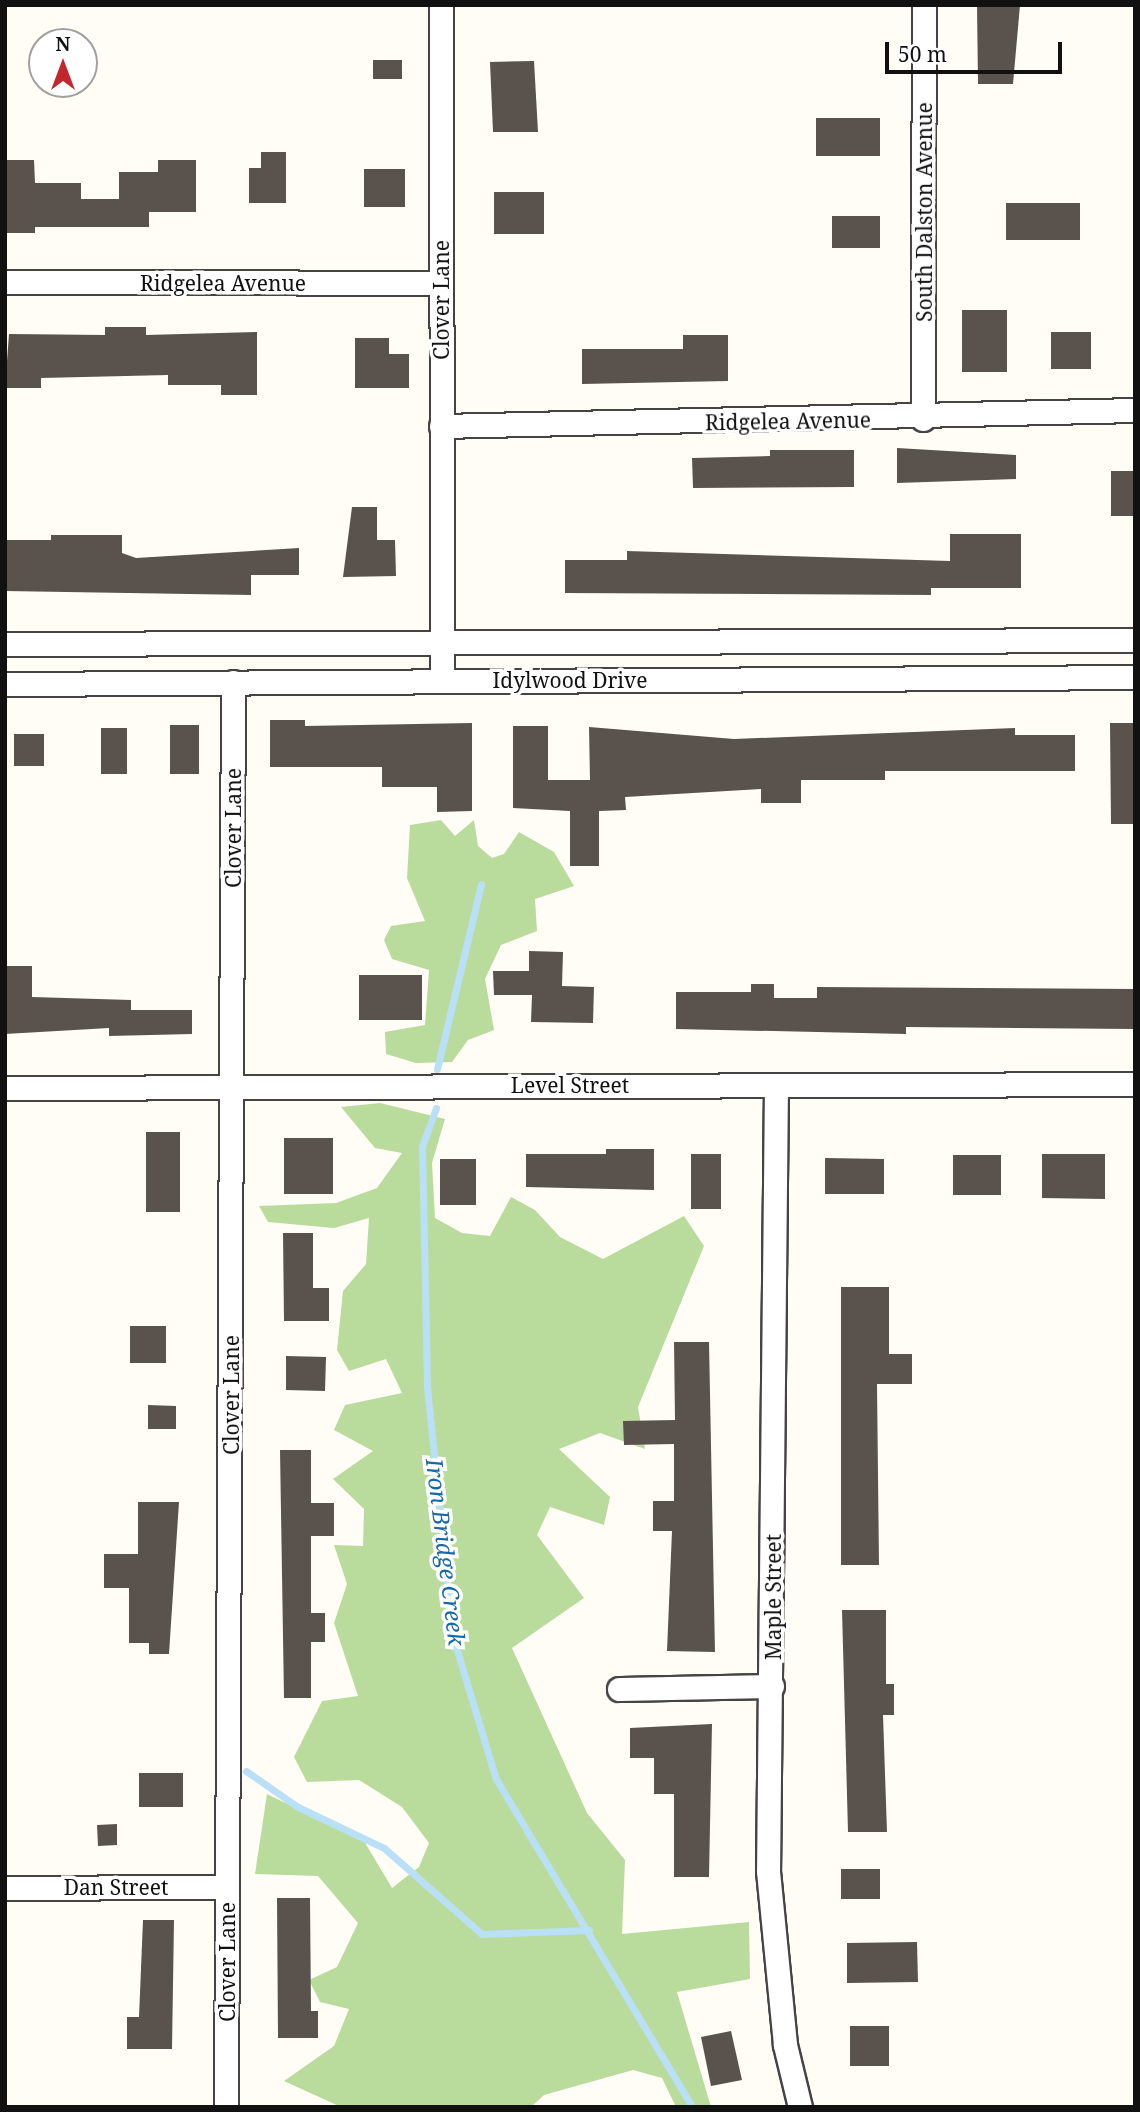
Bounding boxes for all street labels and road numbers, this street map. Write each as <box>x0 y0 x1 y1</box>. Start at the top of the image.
street label: South Dalston Avenue <box>911 102 937 322</box>
street label: Clover Lane <box>428 240 454 360</box>
street label: Ridgelea Avenue <box>140 270 306 296</box>
street label: Ridgelea Avenue <box>705 407 871 435</box>
street label: Idylwood Drive <box>493 667 647 693</box>
street label: Clover Lane <box>220 768 246 888</box>
street label: Level Street <box>511 1072 629 1098</box>
street label: Clover Lane <box>218 1335 244 1455</box>
street label: Maple Street <box>760 1534 786 1660</box>
street label: Dan Street <box>64 1874 168 1900</box>
street label: Clover Lane <box>214 1902 240 2022</box>

